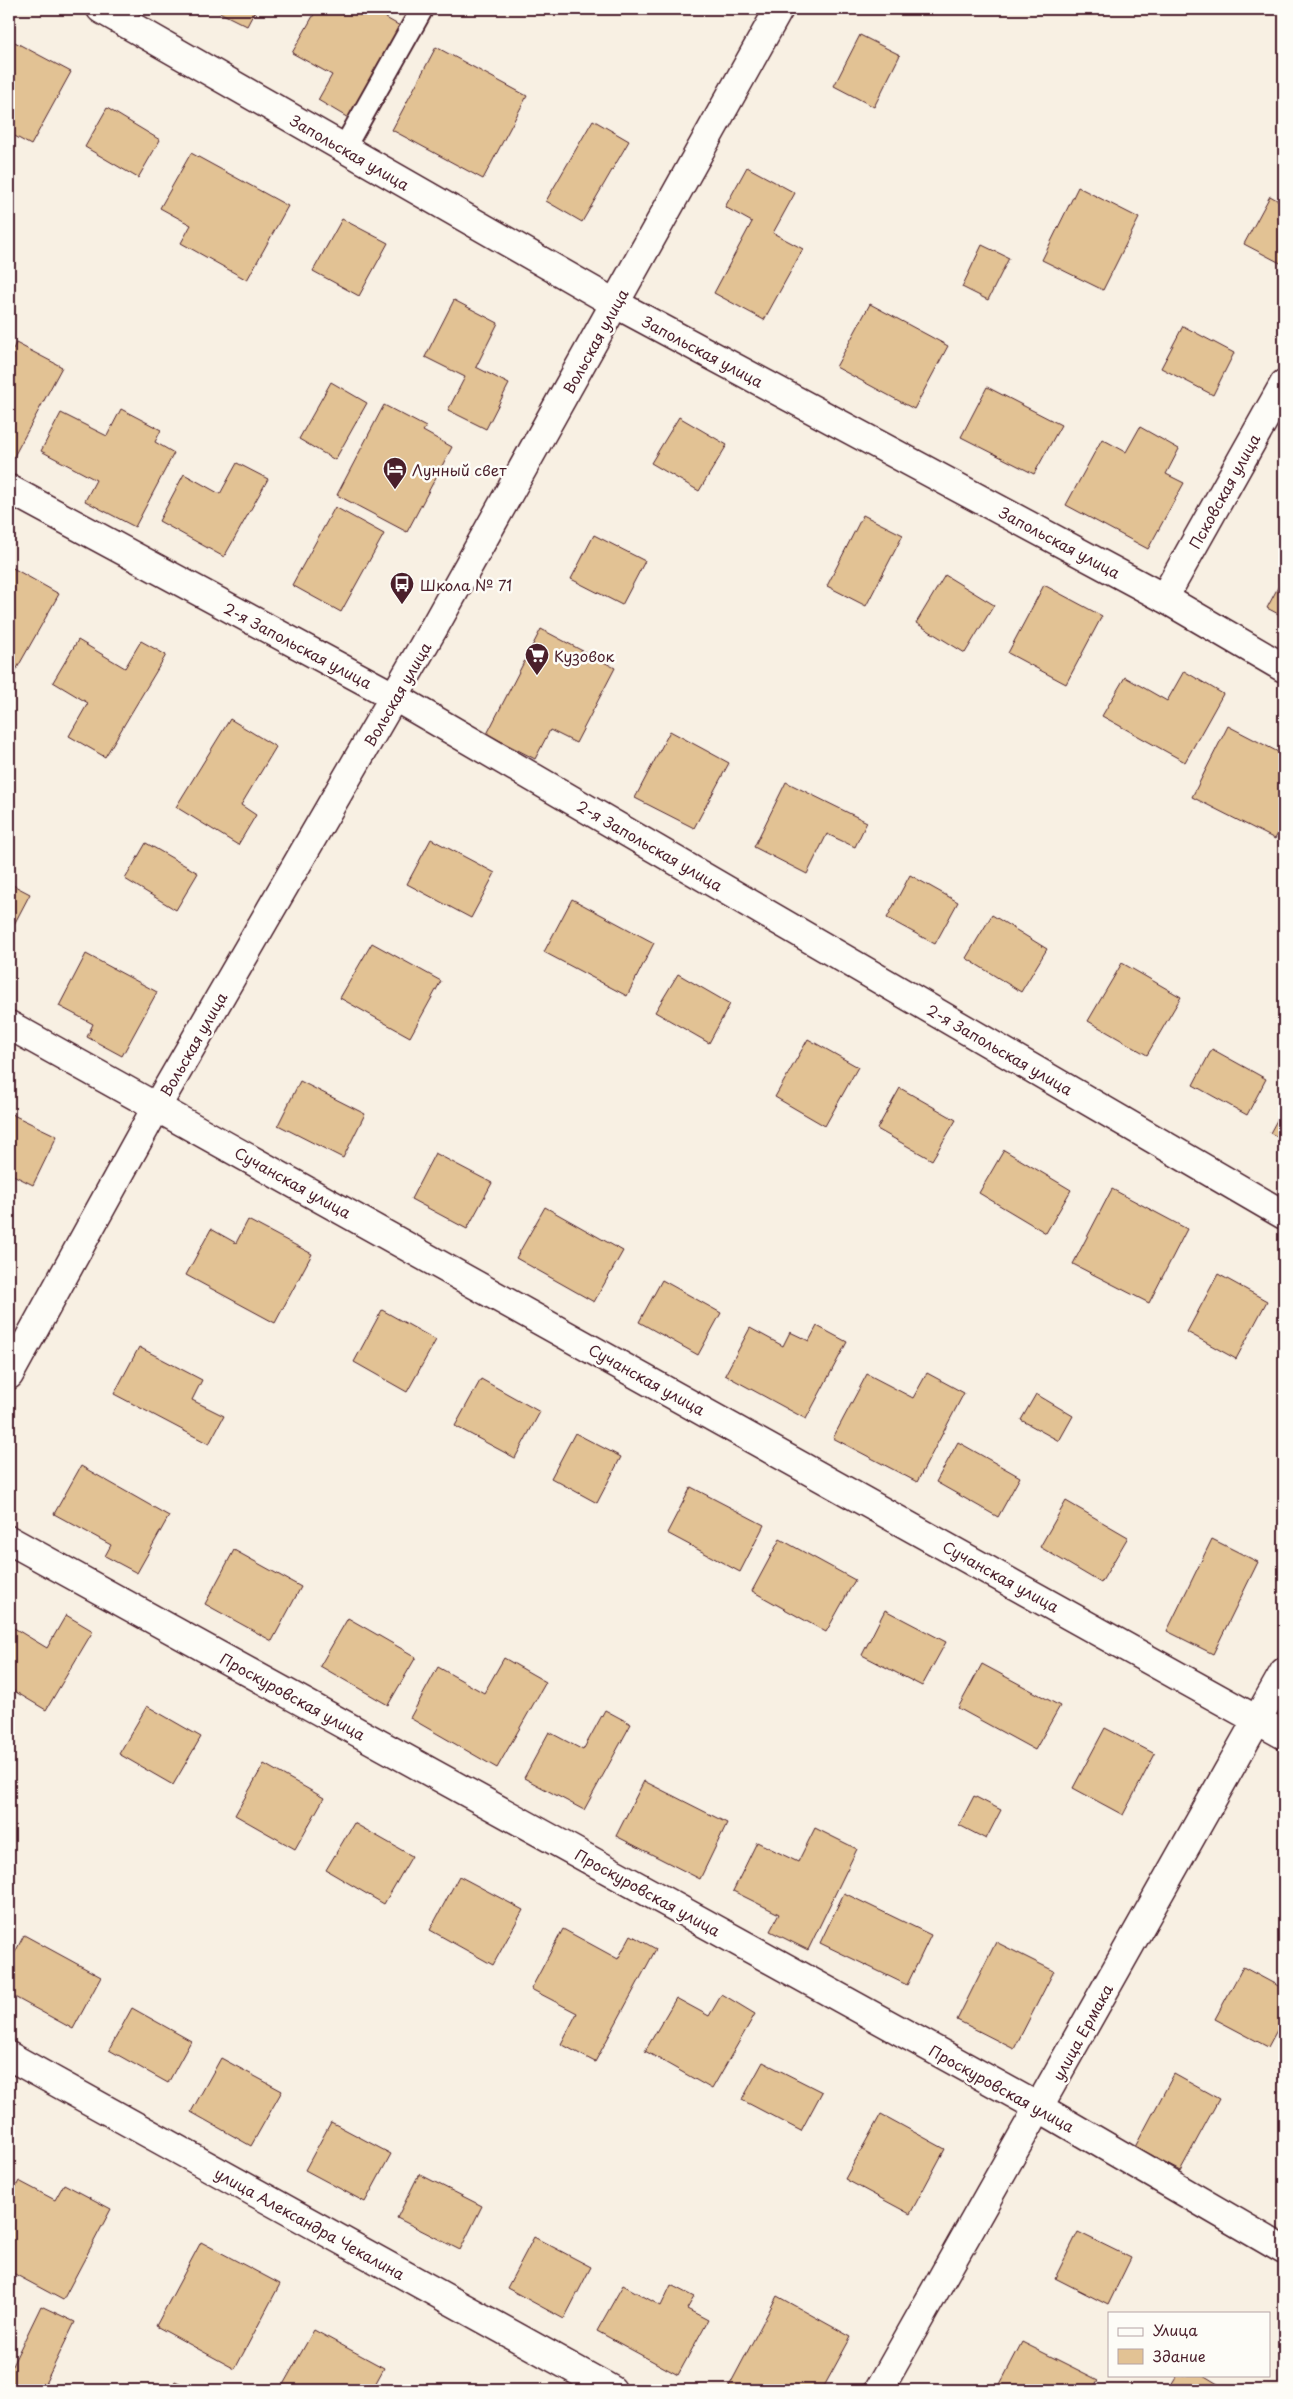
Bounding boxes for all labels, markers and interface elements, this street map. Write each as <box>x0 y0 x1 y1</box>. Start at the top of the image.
street label: Запольская улица <box>286 109 414 196</box>
street label: Вольская улица <box>557 284 634 398</box>
street label: Запольская улица <box>638 309 768 393</box>
street label: Псковская улица <box>1183 429 1265 553</box>
hotel icon: Лунный свет <box>382 456 408 490</box>
place label: Лунный свет <box>412 458 507 481</box>
street label: Запольская улица <box>995 500 1125 584</box>
bus stop icon: Школа № 71 <box>389 571 415 605</box>
place label: Школа № 71 <box>420 573 512 596</box>
street label: 2-я Запольская улица <box>220 596 377 694</box>
street label: Вольская улица <box>358 637 437 750</box>
supermarket icon: Кузовок <box>524 642 550 676</box>
place label: Кузовок <box>554 644 614 667</box>
street label: 2-я Запольская улица <box>573 794 728 896</box>
street label: Вольская улица <box>154 987 233 1100</box>
street label: 2-я Запольская улица <box>923 998 1078 1100</box>
street label: Сучанская улица <box>231 1140 356 1224</box>
street label: Сучанская улица <box>585 1337 710 1421</box>
street label: Сучанская улица <box>939 1534 1064 1618</box>
street label: Проскуровская улица <box>216 1646 370 1746</box>
street label: Проскуровская улица <box>571 1842 725 1942</box>
street label: улица Ермака <box>1046 1979 1118 2084</box>
street label: Проскуровская улица <box>925 2038 1079 2138</box>
street label: улица Александра Чекалина <box>211 2161 410 2285</box>
legend <box>1108 2312 1270 2376</box>
text: Улица <box>1153 2318 1198 2341</box>
text: Здание <box>1153 2344 1206 2367</box>

